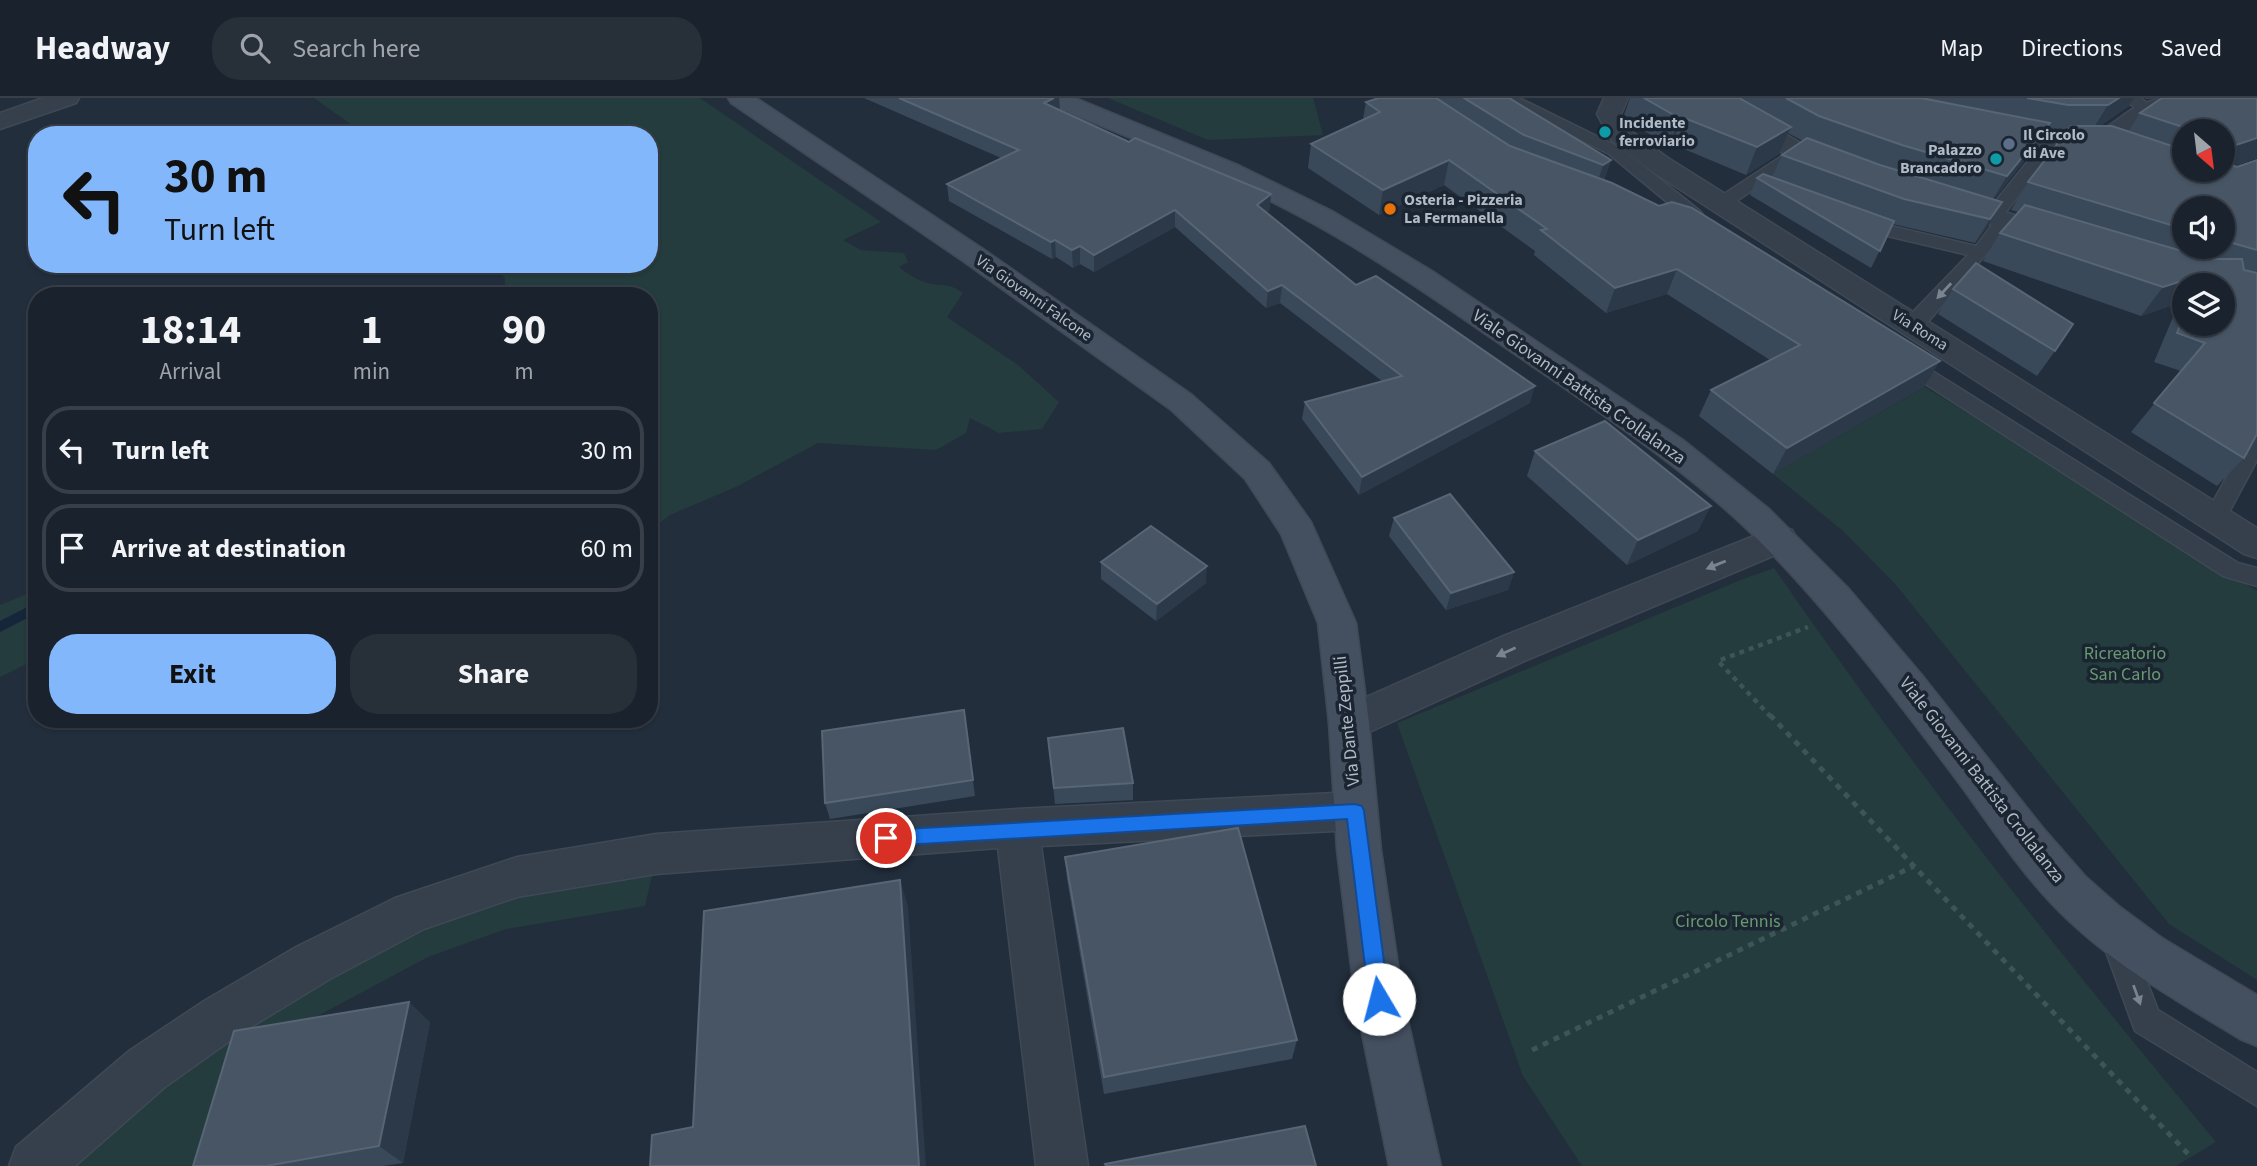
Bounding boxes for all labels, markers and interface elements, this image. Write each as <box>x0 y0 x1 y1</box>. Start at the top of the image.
search box <box>212 17 702 80</box>
text: Headway <box>35 25 170 72</box>
icon: search <box>236 29 274 67</box>
text: Search here <box>292 30 420 67</box>
text: Map <box>1940 31 1983 66</box>
text: Directions <box>2021 31 2123 66</box>
text: Saved <box>2161 31 2222 66</box>
place label: Incidente ferroviario <box>1619 112 1695 152</box>
north arrow <box>2172 119 2235 182</box>
map controls <box>2172 119 2235 336</box>
marker: Incidente ferroviario <box>1597 124 1613 140</box>
place label: Il Circolo di Ave <box>2023 124 2085 164</box>
marker: Il Circolo di Ave <box>2001 136 2017 152</box>
place label: Palazzo Brancadoro <box>1900 139 1982 179</box>
text: 30 m <box>164 142 268 212</box>
marker: Palazzo Brancadoro <box>1988 151 2004 167</box>
icon: left <box>49 154 140 245</box>
place label: Osteria - Pizzeria La Fermanella <box>1404 189 1523 229</box>
button: sound <box>2172 196 2235 259</box>
marker: Osteria - Pizzeria La Fermanella <box>1382 201 1398 217</box>
text: Turn left <box>164 207 275 253</box>
street label: Via Giovanni Falcone <box>971 250 1097 346</box>
button: layers <box>2172 273 2235 336</box>
one-way arrow <box>1936 282 1952 299</box>
text: 18:14 <box>140 300 241 360</box>
text: 1 <box>360 300 383 360</box>
text: 90 <box>502 300 546 360</box>
street label: Viale Giovanni Battista Crollalanza <box>1467 304 1691 470</box>
street label: Via Roma <box>1888 304 1952 356</box>
text: Arrival <box>159 355 221 388</box>
text: min <box>353 355 390 388</box>
text: m <box>515 355 534 388</box>
icon: left <box>53 431 91 469</box>
text: Turn left <box>112 432 209 469</box>
text: 30 m <box>580 432 633 469</box>
icon: arrive <box>53 529 91 567</box>
text: Arrive at destination <box>112 530 346 567</box>
text: 60 m <box>580 530 633 567</box>
one-way arrow <box>1706 559 1726 571</box>
button: Exit <box>49 634 336 714</box>
button: Share <box>350 634 637 714</box>
park label: Ricreatorio San Carlo <box>2084 641 2166 687</box>
one-way arrow <box>1496 646 1516 658</box>
street label: Via Dante Zeppilli <box>1328 655 1366 787</box>
street label: Viale Giovanni Battista Crollalanza <box>1894 672 2070 888</box>
pin <box>856 808 916 868</box>
icon: arrive <box>867 819 905 857</box>
park label: Circolo Tennis <box>1675 909 1781 934</box>
position arrow <box>1342 962 1416 1036</box>
one-way arrow <box>2131 984 2142 1005</box>

